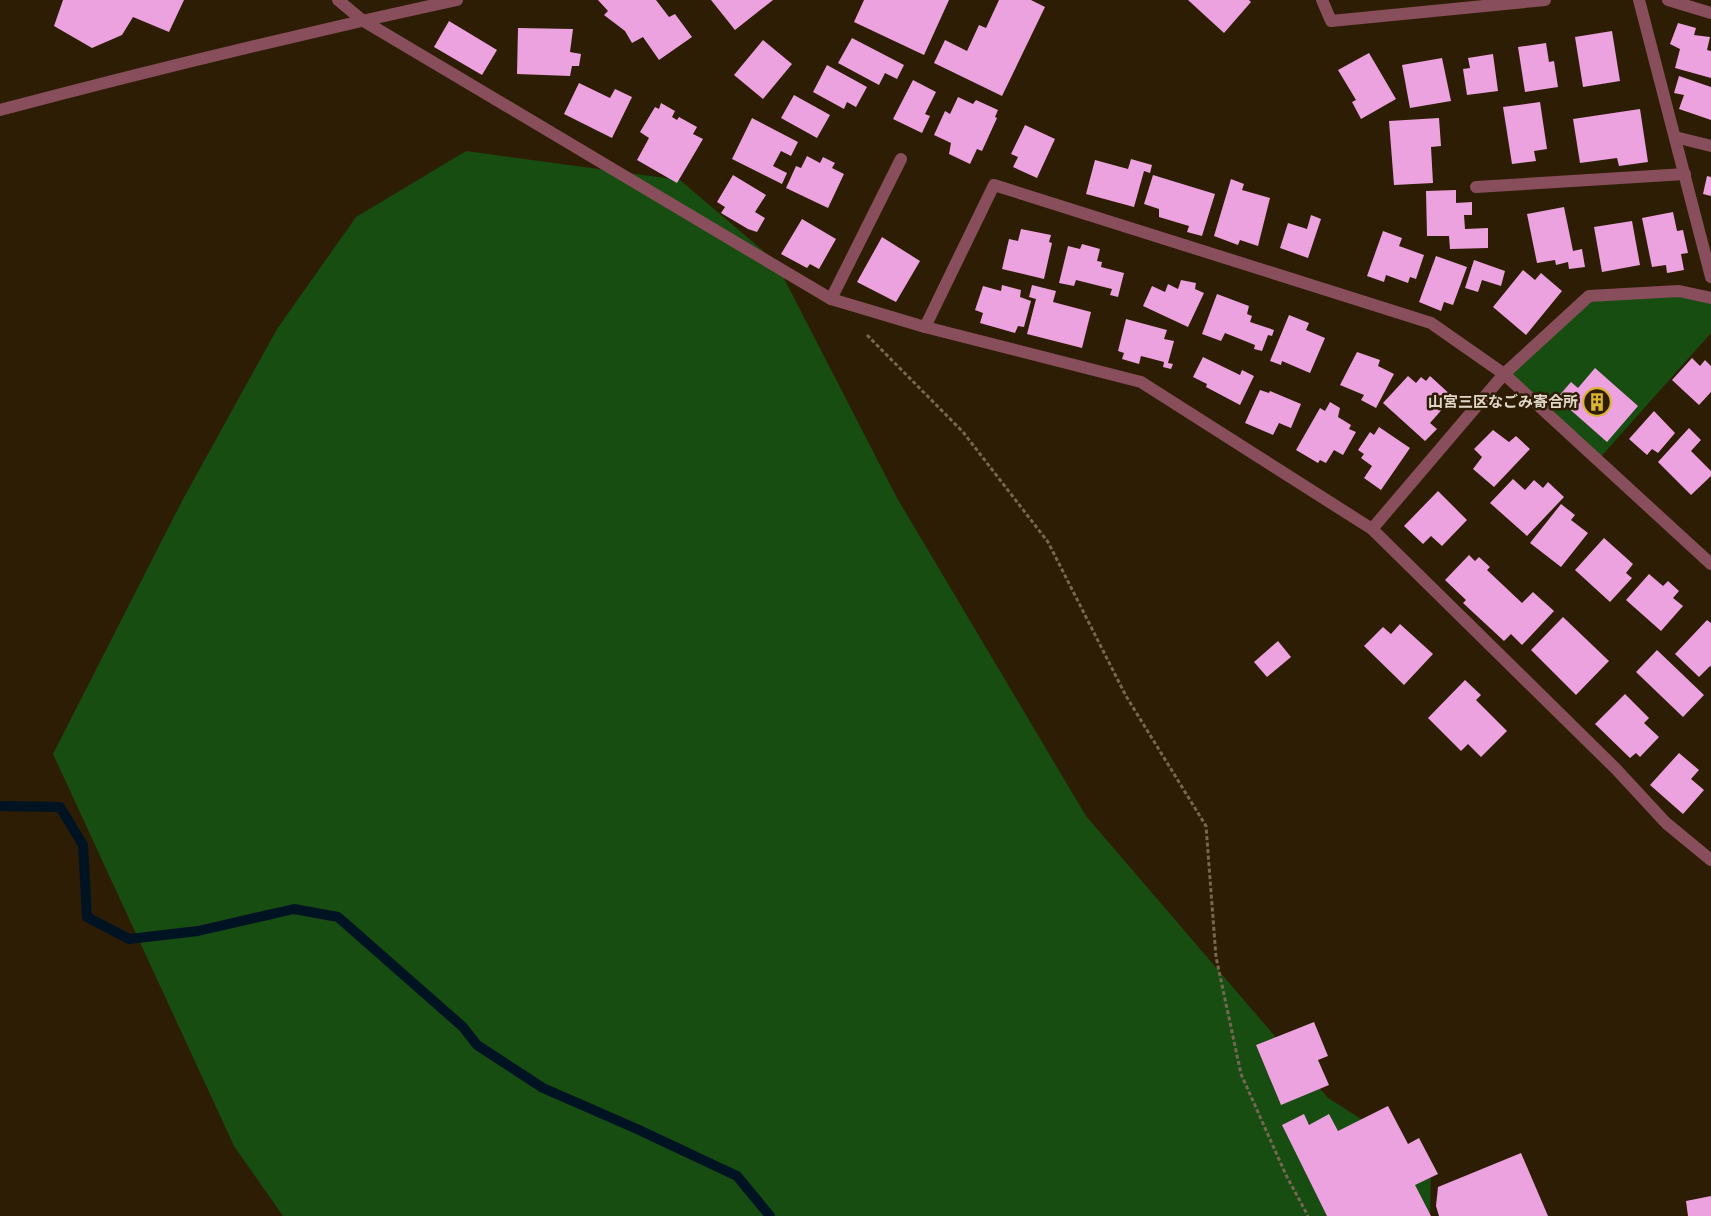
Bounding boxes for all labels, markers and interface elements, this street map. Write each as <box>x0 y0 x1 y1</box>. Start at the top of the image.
building icon: 山宮三区なごみ寄合所 <box>1582 387 1612 417</box>
place label: 山宮三区なごみ寄合所 <box>1428 393 1578 411</box>

